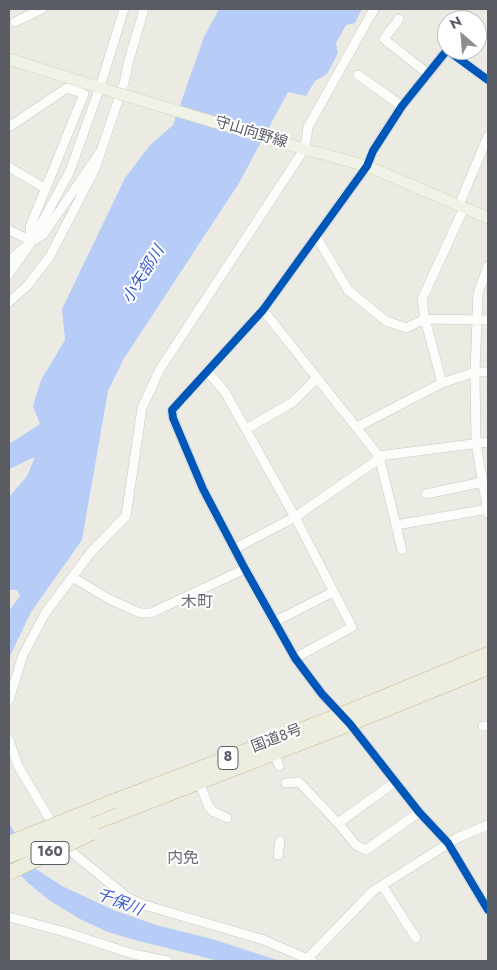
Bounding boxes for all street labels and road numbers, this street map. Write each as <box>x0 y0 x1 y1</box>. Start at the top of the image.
street label: 守山向野線 <box>213 113 289 153</box>
street label: 国道8号 <box>249 721 305 757</box>
road number: 8 <box>218 746 238 770</box>
road number: 160 <box>31 841 69 864</box>

